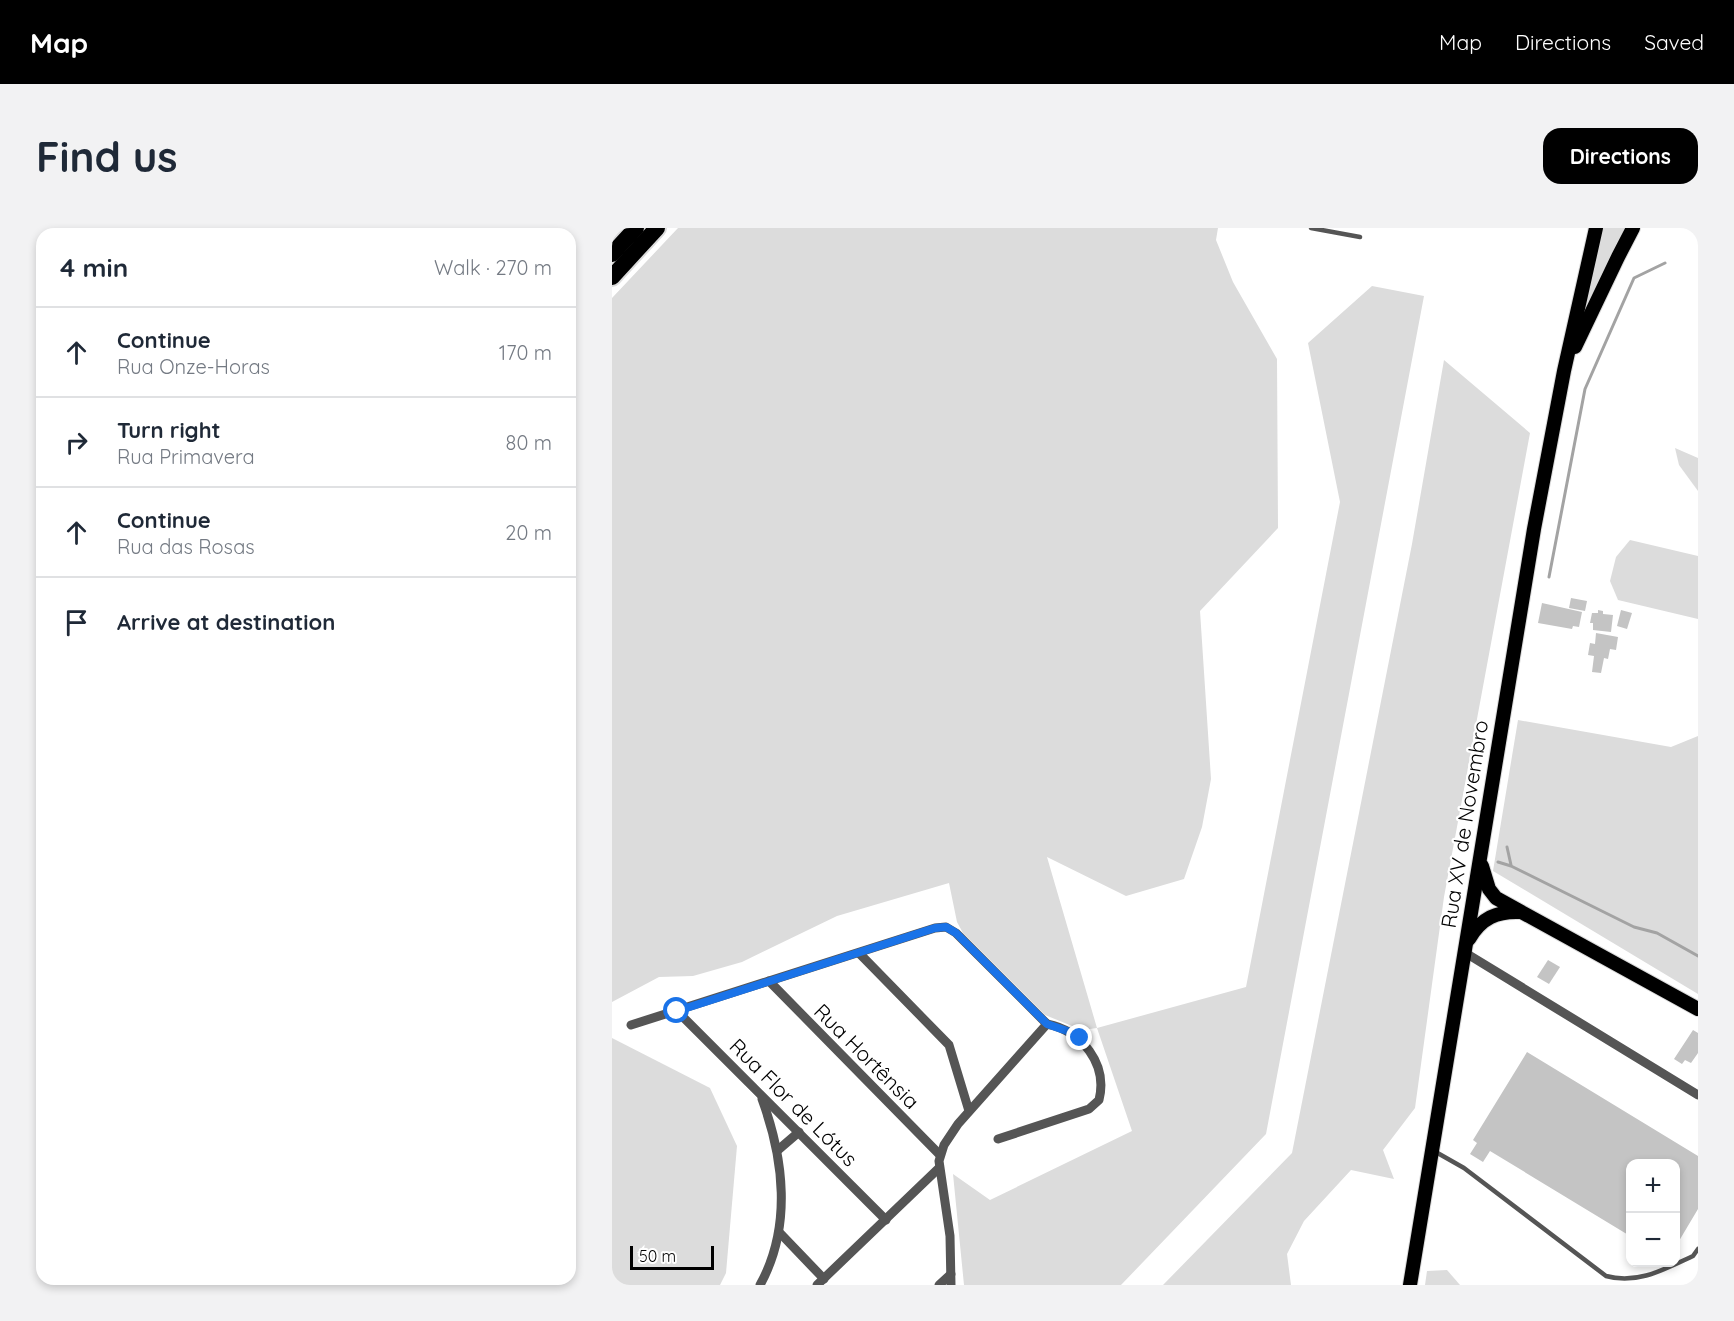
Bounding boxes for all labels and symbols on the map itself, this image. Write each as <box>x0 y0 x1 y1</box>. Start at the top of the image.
street label: Rua XV de Novembro <box>1435 718 1493 930</box>
route start <box>663 997 689 1023</box>
street label: Rua Hortênsia <box>809 998 925 1114</box>
route end <box>1066 1024 1092 1050</box>
street label: Rua Flor de Lótus <box>725 1033 863 1171</box>
scale bar <box>630 1243 714 1270</box>

